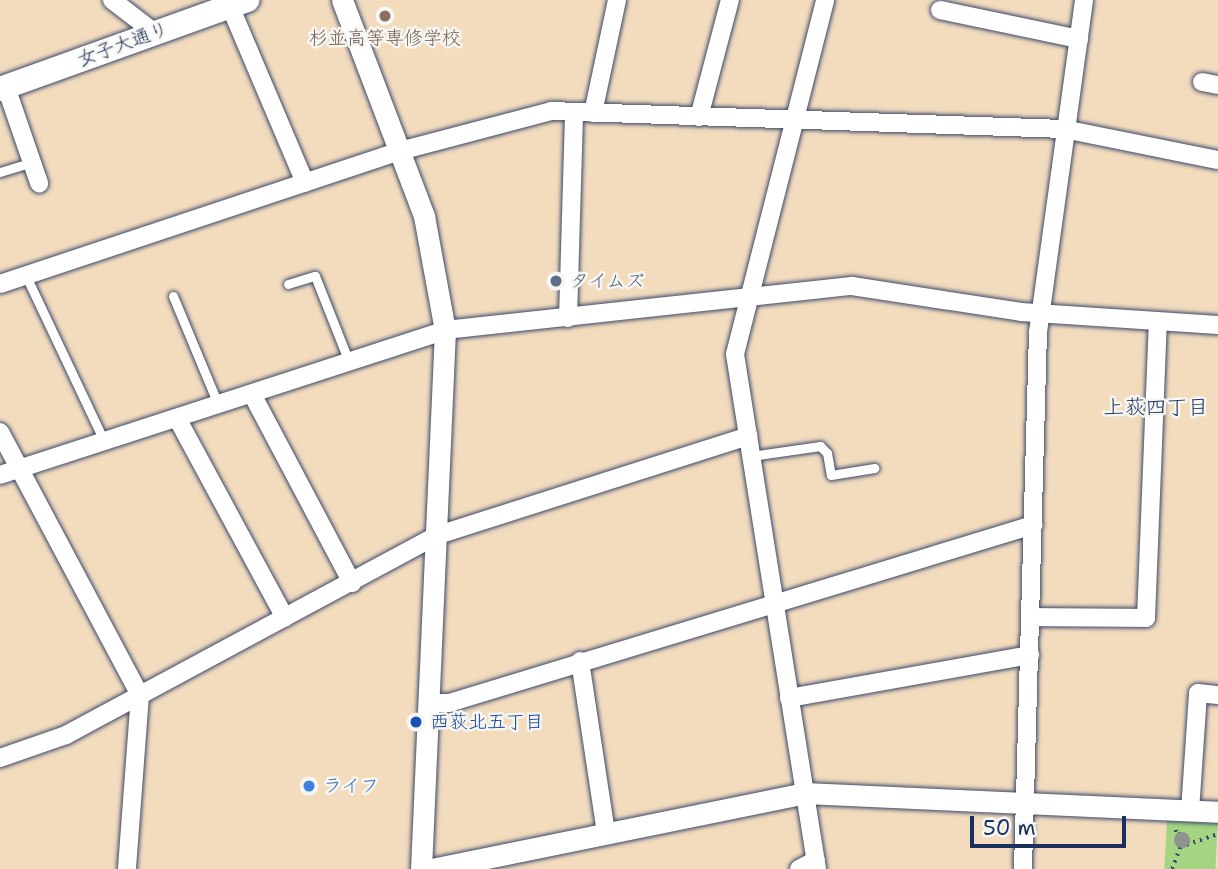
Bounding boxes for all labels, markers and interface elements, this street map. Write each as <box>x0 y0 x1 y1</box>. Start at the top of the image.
marker: 杉並高等専修学校 <box>377 8 393 24</box>
street label: 女子大通り <box>74 17 172 71</box>
place label: 杉並高等専修学校 <box>309 27 461 49</box>
place label: タイムズ <box>570 270 646 292</box>
marker: タイムズ <box>548 273 564 289</box>
district label: 上荻四丁目 <box>1104 394 1208 420</box>
place label: 西荻北五丁目 <box>430 711 544 733</box>
marker: 西荻北五丁目 <box>408 714 424 730</box>
place label: ライフ <box>323 775 380 797</box>
marker: ライフ <box>301 778 317 794</box>
scale bar <box>973 802 1129 846</box>
text: 50 m <box>983 814 1036 842</box>

